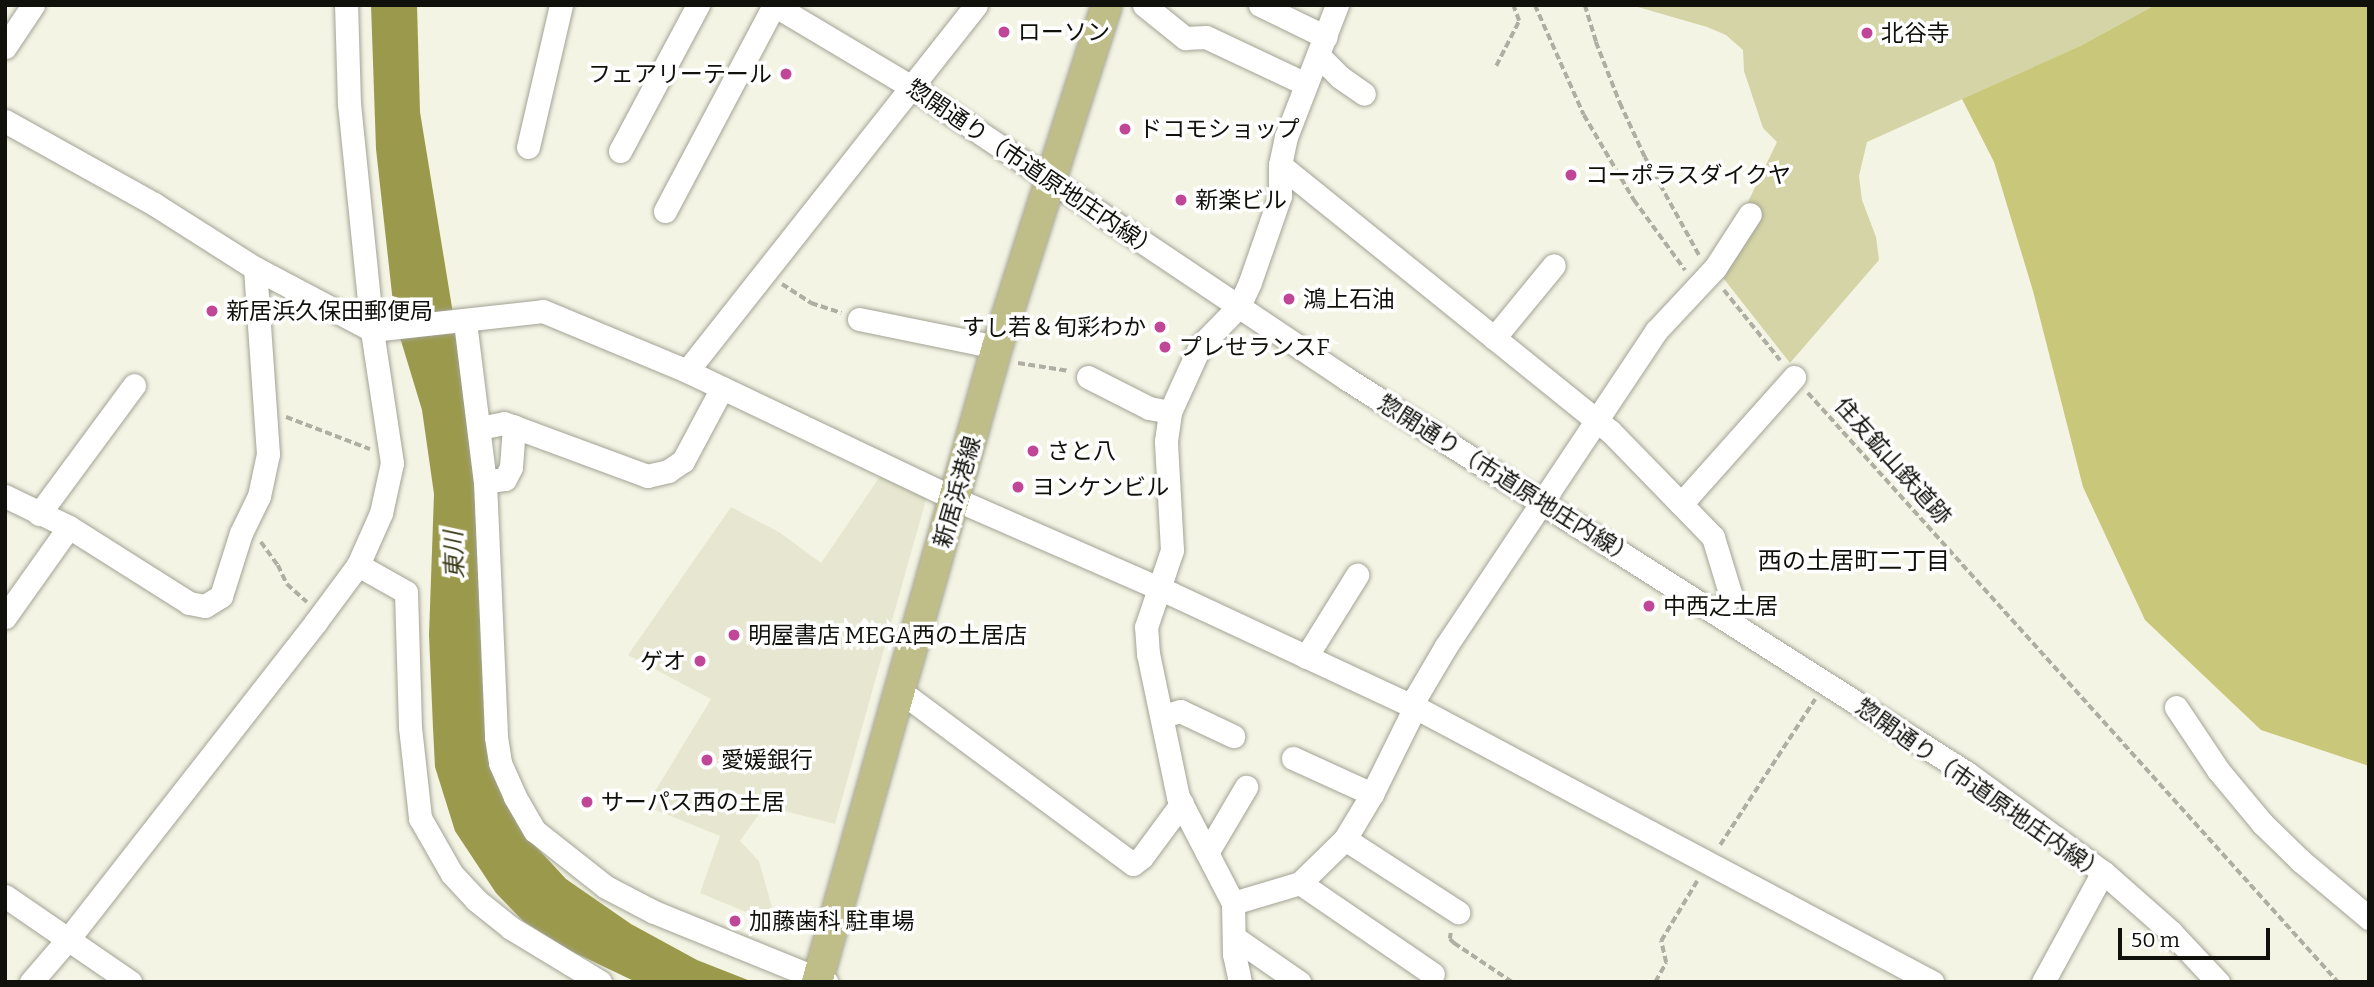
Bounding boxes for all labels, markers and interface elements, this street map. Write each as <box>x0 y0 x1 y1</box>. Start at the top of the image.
place label: ローソン <box>1018 18 1110 46</box>
place label: 北谷寺 <box>1881 19 1950 47</box>
marker: ローソン <box>996 24 1012 40</box>
marker: 北谷寺 <box>1859 25 1875 41</box>
place label: フェアリーテール <box>588 60 772 88</box>
marker: フェアリーテール <box>778 66 794 82</box>
street label: 惣開通り（市道原地庄内線） <box>901 74 1165 264</box>
place label: ドコモショップ <box>1139 115 1300 143</box>
marker: ドコモショップ <box>1117 121 1133 137</box>
place label: コーポラスダイクヤ <box>1585 161 1792 189</box>
marker: コーポラスダイクヤ <box>1563 167 1579 183</box>
place label: 新楽ビル <box>1195 186 1287 214</box>
marker: 新楽ビル <box>1173 192 1189 208</box>
place label: 鴻上石油 <box>1303 285 1395 313</box>
marker: 鴻上石油 <box>1281 291 1297 307</box>
place label: 新居浜久保田郵便局 <box>226 297 433 325</box>
marker: 新居浜久保田郵便局 <box>204 303 220 319</box>
place label: すし若＆旬彩わか <box>962 313 1146 341</box>
marker: すし若＆旬彩わか <box>1152 319 1168 335</box>
place label: プレせランスF <box>1179 333 1330 361</box>
marker: プレせランスF <box>1157 339 1173 355</box>
street label: 惣開通り（市道原地庄内線） <box>1373 389 1641 571</box>
street label: 住友鉱山鉄道跡 <box>1829 392 1957 530</box>
street label: 新居浜港線 <box>928 433 986 551</box>
place label: さと八 <box>1047 437 1116 465</box>
marker: さと八 <box>1025 443 1041 459</box>
place label: ヨンケンビル <box>1032 473 1170 501</box>
marker: ヨンケンビル <box>1010 479 1026 495</box>
water label: 東川 <box>440 531 470 579</box>
district label: 西の土居町二丁目 <box>1758 548 1950 576</box>
place label: 中西之土居 <box>1663 592 1778 620</box>
marker: 中西之土居 <box>1641 598 1657 614</box>
place label: 明屋書店 MEGA西の土居店 <box>748 621 1027 649</box>
marker: 明屋書店 MEGA西の土居店 <box>726 627 742 643</box>
place label: ゲオ <box>640 647 686 675</box>
marker: ゲオ <box>692 653 708 669</box>
street label: 惣開通り（市道原地庄内線） <box>1851 693 2111 887</box>
place label: 愛媛銀行 <box>721 746 813 774</box>
marker: 愛媛銀行 <box>699 752 715 768</box>
place label: サーパス西の土居 <box>601 788 785 816</box>
marker: サーパス西の土居 <box>579 794 595 810</box>
place label: 加藤歯科 駐車場 <box>749 907 915 935</box>
marker: 加藤歯科 駐車場 <box>727 913 743 929</box>
scale bar <box>2122 914 2274 958</box>
text: 50 m <box>2131 927 2180 953</box>

